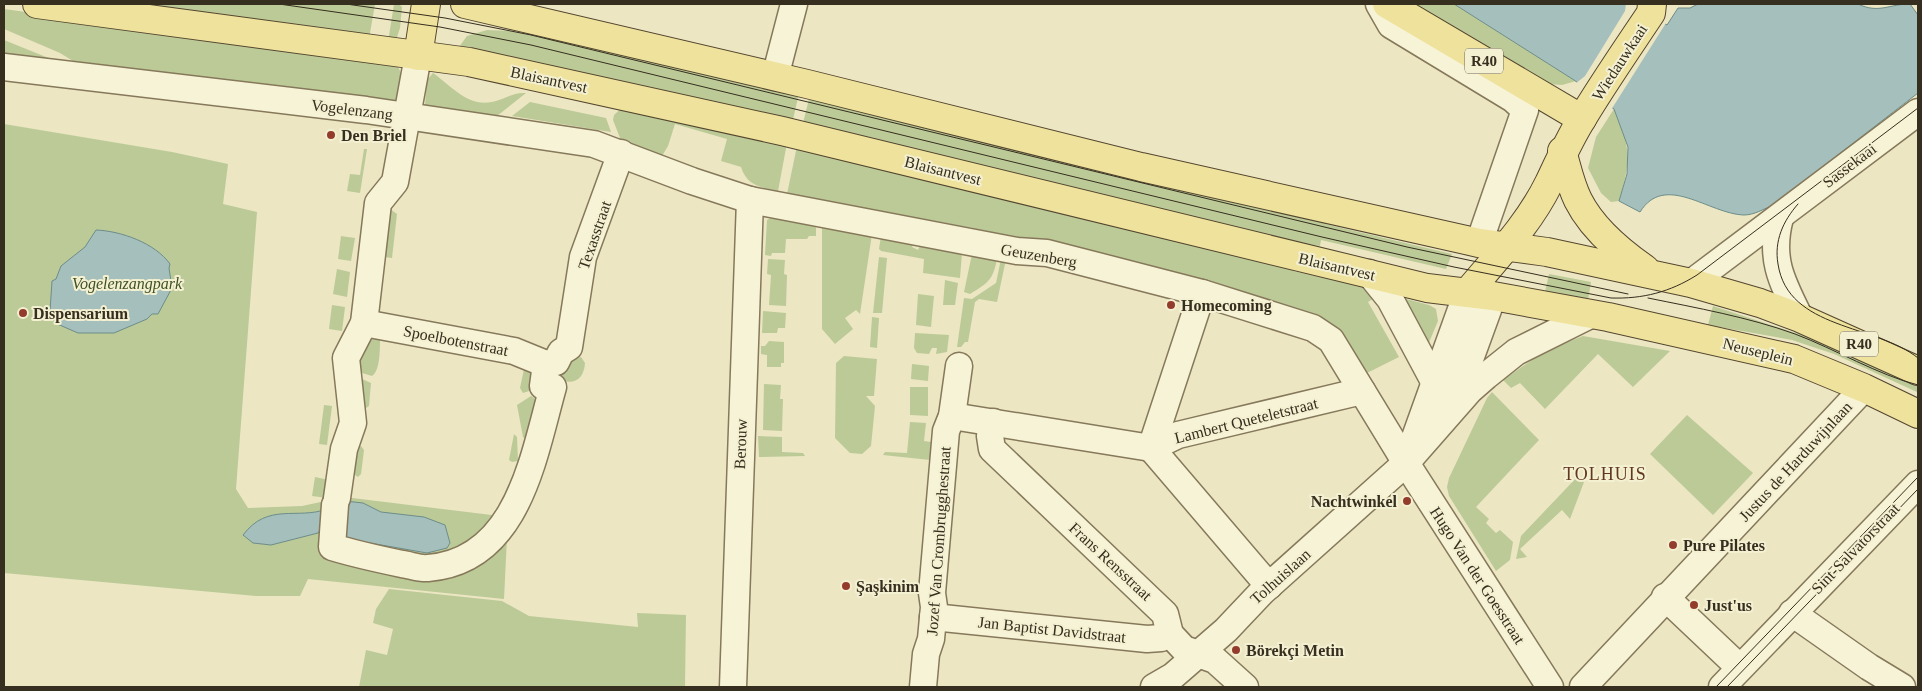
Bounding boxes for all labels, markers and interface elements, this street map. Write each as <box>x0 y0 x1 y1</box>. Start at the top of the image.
street label: Wiedauwkaai <box>1589 21 1651 104</box>
road number: R40 <box>1465 48 1503 74</box>
street label: Blaisantvest <box>509 63 589 96</box>
street label: Vogelenzang <box>310 96 394 124</box>
place label: Den Briel <box>341 127 407 144</box>
marker: Den Briel <box>325 129 337 141</box>
street label: Sassekaai <box>1819 140 1880 191</box>
street label: Blaisantvest <box>903 153 983 188</box>
street label: Texasstraat <box>575 198 614 272</box>
street label: Geuzenberg <box>999 240 1078 272</box>
street label: Blaisantvest <box>1297 249 1377 284</box>
park label: Vogelenzangpark <box>72 275 183 293</box>
place label: Homecoming <box>1181 297 1272 315</box>
marker: Homecoming <box>1165 299 1177 311</box>
place label: Dispensarium <box>33 305 129 323</box>
marker: Dispensarium <box>17 307 29 319</box>
street label: Spoelbotenstraat <box>402 322 510 360</box>
road number: R40 <box>1840 332 1878 356</box>
street label: Neuseplein <box>1721 335 1795 369</box>
street label: Lambert Queteletstraat <box>1173 394 1320 447</box>
street label: Justus de Harduwijnlaan <box>1736 398 1856 525</box>
street label: Berouw <box>731 418 750 470</box>
street label: Jozef Van Crombrugghestraat <box>923 445 955 636</box>
district label: TOLHUIS <box>1563 464 1647 484</box>
place label: Nachtwinkel <box>1311 493 1398 510</box>
marker: Nachtwinkel <box>1401 495 1413 507</box>
street label: Sint-Salvatorstraat <box>1808 499 1903 597</box>
street label: Hugo Van der Goesstraat <box>1426 504 1529 648</box>
street label: Frans Rensstraat <box>1066 519 1156 604</box>
place label: Pure Pilates <box>1683 537 1765 554</box>
marker: Pure Pilates <box>1667 539 1679 551</box>
street label: Tolhuislaan <box>1247 545 1314 608</box>
place label: Şaşkinim <box>856 578 920 596</box>
marker: Şaşkinim <box>840 580 852 592</box>
place label: Just'us <box>1704 597 1752 614</box>
marker: Just'us <box>1688 599 1700 611</box>
street label: Jan Baptist Davidstraat <box>977 613 1127 647</box>
place label: Börekçi Metin <box>1246 642 1344 660</box>
marker: Börekçi Metin <box>1230 644 1242 656</box>

